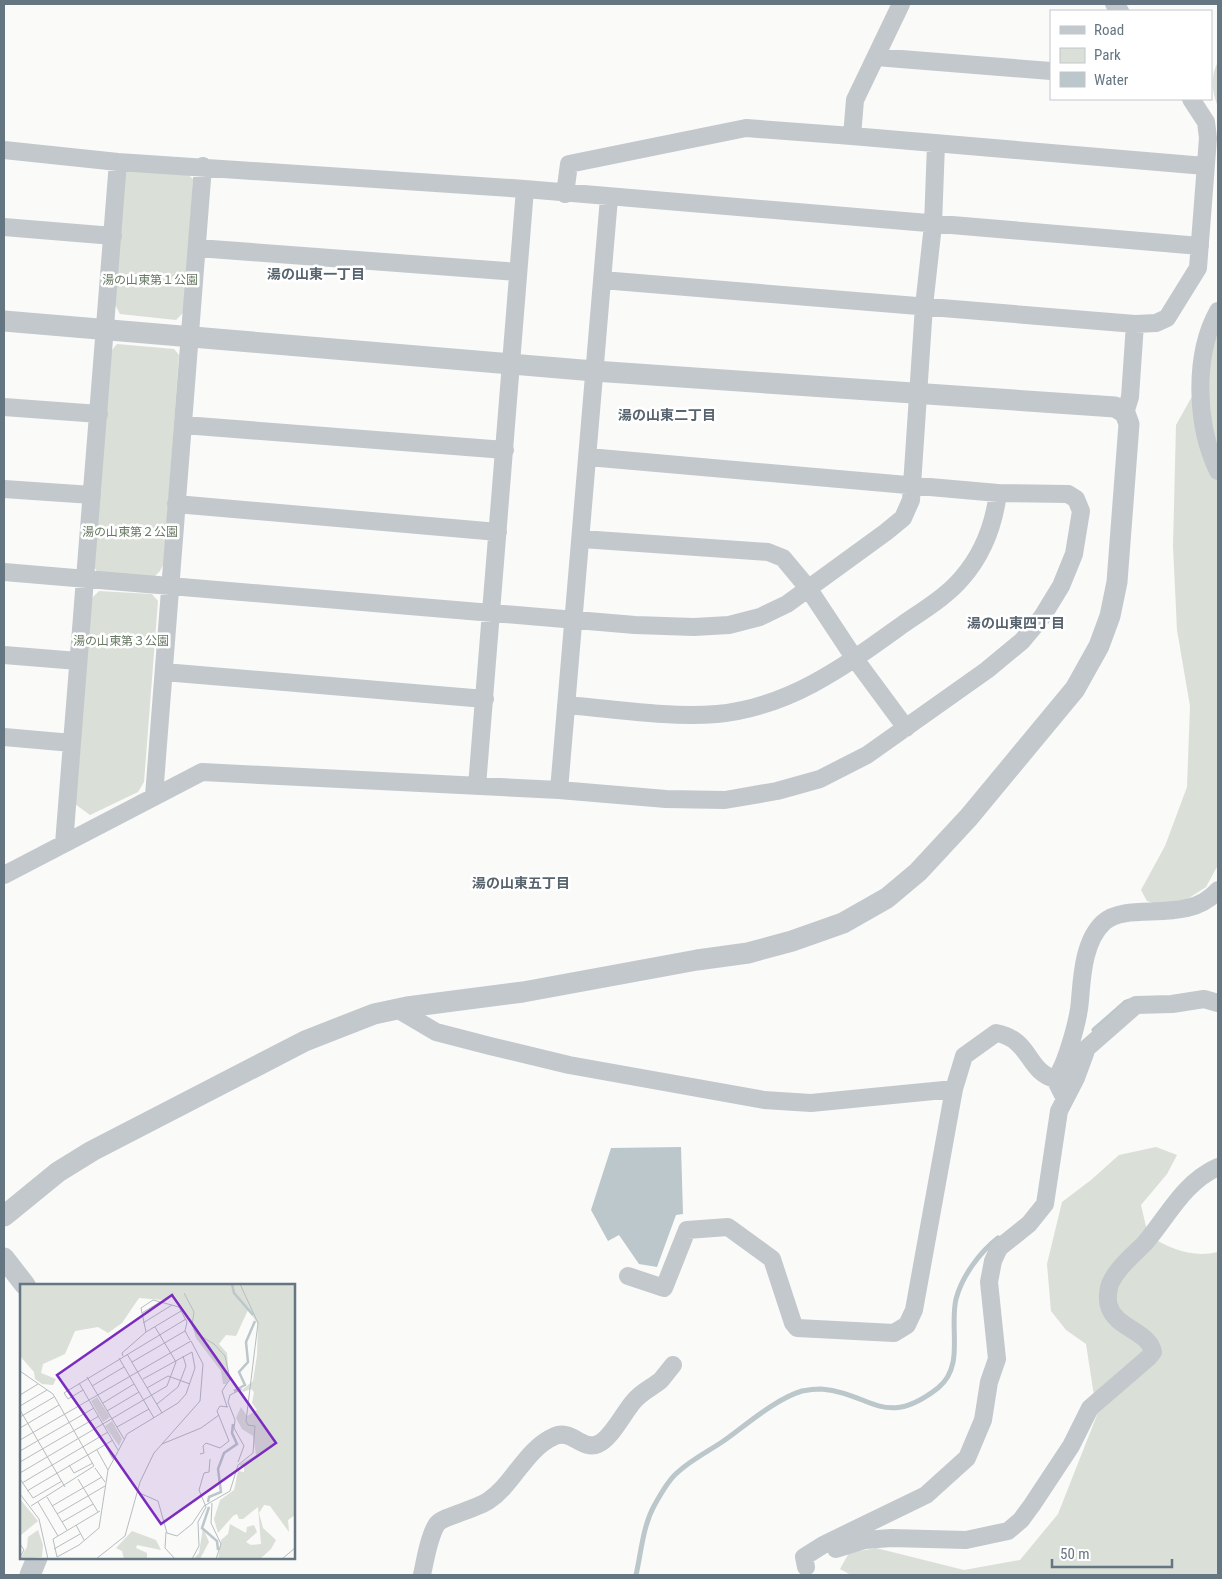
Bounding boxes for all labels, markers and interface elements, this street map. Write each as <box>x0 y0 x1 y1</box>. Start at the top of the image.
legend <box>1050 10 1212 100</box>
text: Road <box>1094 21 1124 39</box>
text: Park <box>1094 46 1121 64</box>
text: Water <box>1094 71 1129 89</box>
district label: 湯の山東一丁目 <box>267 266 365 282</box>
park label: 湯の山東第１公園 <box>102 273 198 287</box>
district label: 湯の山東二丁目 <box>618 407 716 423</box>
park label: 湯の山東第２公園 <box>82 525 178 539</box>
district label: 湯の山東四丁目 <box>967 615 1065 631</box>
park label: 湯の山東第３公園 <box>73 634 169 648</box>
district label: 湯の山東五丁目 <box>472 875 570 891</box>
inset map <box>20 1284 295 1559</box>
scale bar <box>1052 1536 1172 1568</box>
text: 50 m <box>1060 1545 1090 1563</box>

